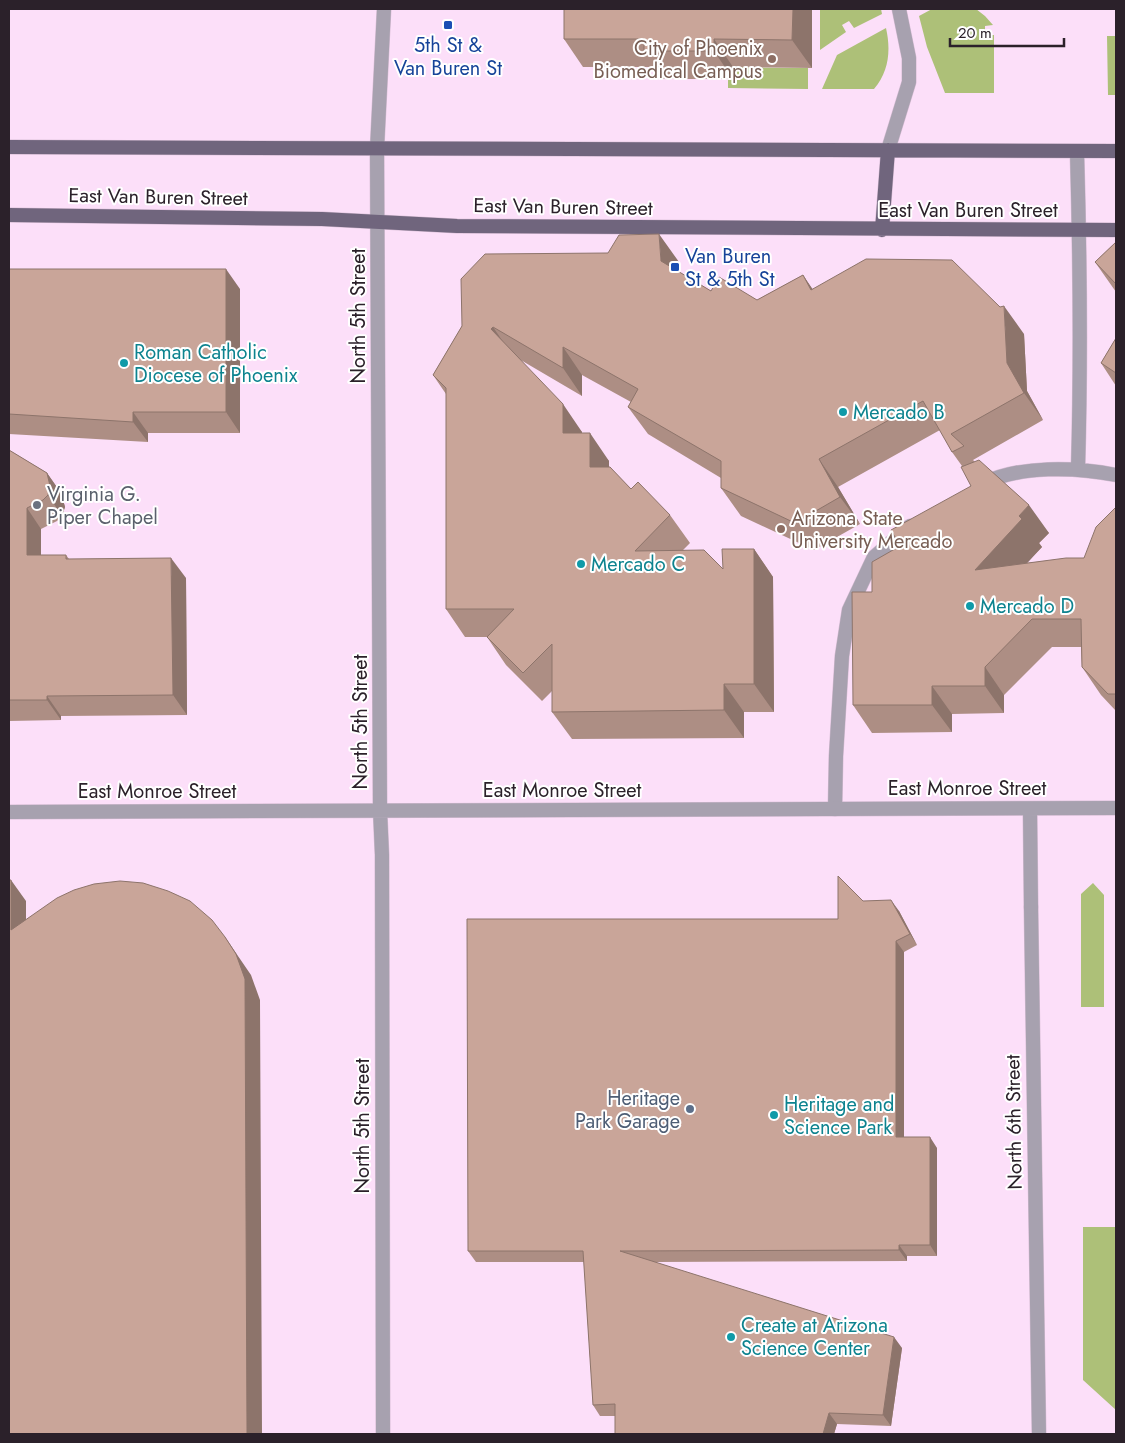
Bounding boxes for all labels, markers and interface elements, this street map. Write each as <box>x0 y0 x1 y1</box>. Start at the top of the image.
scale bar <box>950 15 1064 47</box>
marker: 5th St & Van Buren St <box>442 19 454 31</box>
text: 20 m <box>958 22 992 44</box>
place label: 5th St & Van Buren St <box>394 31 502 83</box>
place label: City of Phoenix Biomedical Campus <box>594 34 763 86</box>
marker: City of Phoenix Biomedical Campus <box>766 53 778 65</box>
street label: East Van Buren Street <box>68 181 248 213</box>
street label: East Van Buren Street <box>473 191 653 223</box>
street label: East Van Buren Street <box>878 196 1058 225</box>
place label: Van Buren St & 5th St <box>685 242 775 294</box>
street label: North 5th Street <box>344 248 373 383</box>
marker: Van Buren St & 5th St <box>669 261 681 273</box>
place label: Roman Catholic Diocese of Phoenix <box>134 338 298 390</box>
marker: Roman Catholic Diocese of Phoenix <box>118 357 130 369</box>
place label: Mercado B <box>853 398 945 427</box>
marker: Mercado B <box>837 406 849 418</box>
place label: Virginia G. Piper Chapel <box>47 480 158 532</box>
marker: Virginia G. Piper Chapel <box>31 499 43 511</box>
place label: Arizona State University Mercado <box>791 504 952 556</box>
marker: Arizona State University Mercado <box>775 523 787 535</box>
place label: Mercado C <box>591 550 685 579</box>
marker: Mercado C <box>575 558 587 570</box>
place label: Mercado D <box>980 592 1074 621</box>
marker: Mercado D <box>964 600 976 612</box>
street label: North 5th Street <box>346 654 375 789</box>
street label: East Monroe Street <box>888 774 1046 803</box>
street label: East Monroe Street <box>483 776 641 805</box>
street label: East Monroe Street <box>78 777 236 806</box>
street label: North 6th Street <box>998 1054 1030 1190</box>
street label: North 5th Street <box>348 1058 377 1193</box>
place label: Heritage Park Garage <box>575 1084 680 1136</box>
place label: Heritage and Science Park <box>784 1090 894 1142</box>
marker: Heritage Park Garage <box>684 1103 696 1115</box>
marker: Heritage and Science Park <box>768 1109 780 1121</box>
place label: Create at Arizona Science Center <box>741 1311 888 1363</box>
marker: Create at Arizona Science Center <box>725 1331 737 1343</box>

